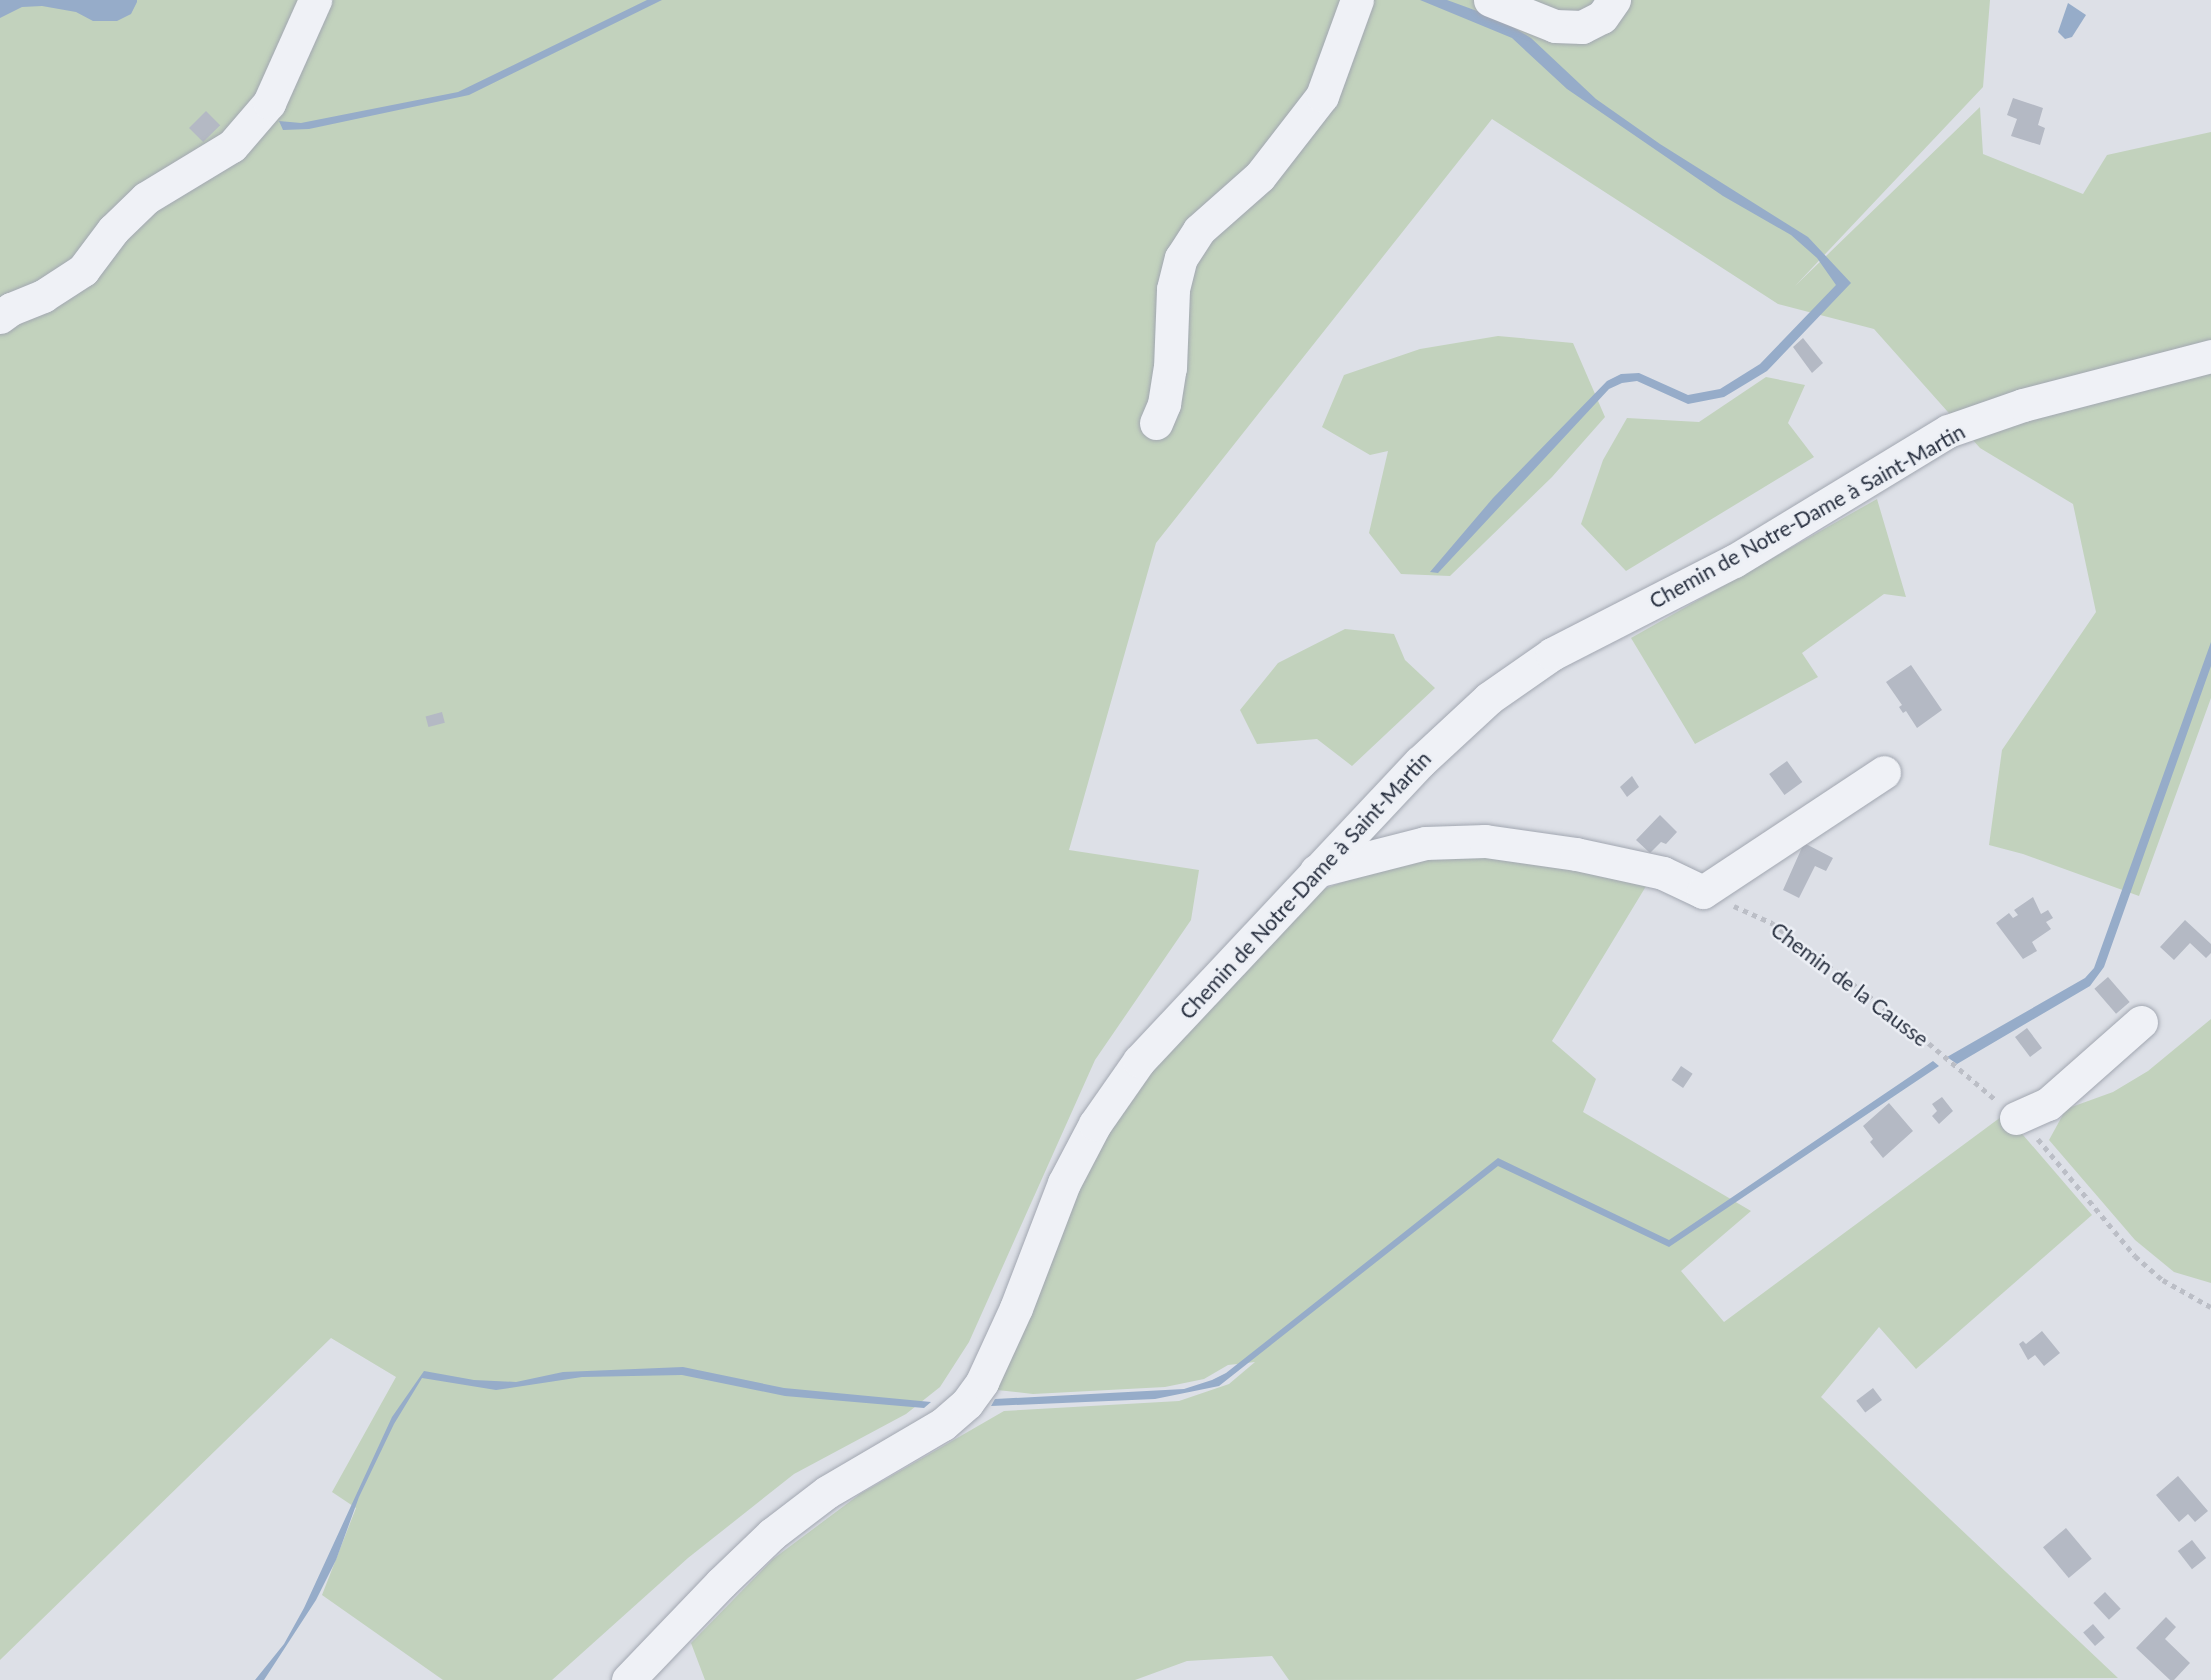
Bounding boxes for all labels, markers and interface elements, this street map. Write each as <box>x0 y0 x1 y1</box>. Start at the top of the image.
street label: Chemin de Notre-Dame à Saint-Martin <box>1645 419 1969 613</box>
street label: Chemin de Notre-Dame à Saint-Martin <box>1174 746 1436 1024</box>
street label: Chemin de la Causse <box>1766 917 1934 1051</box>

